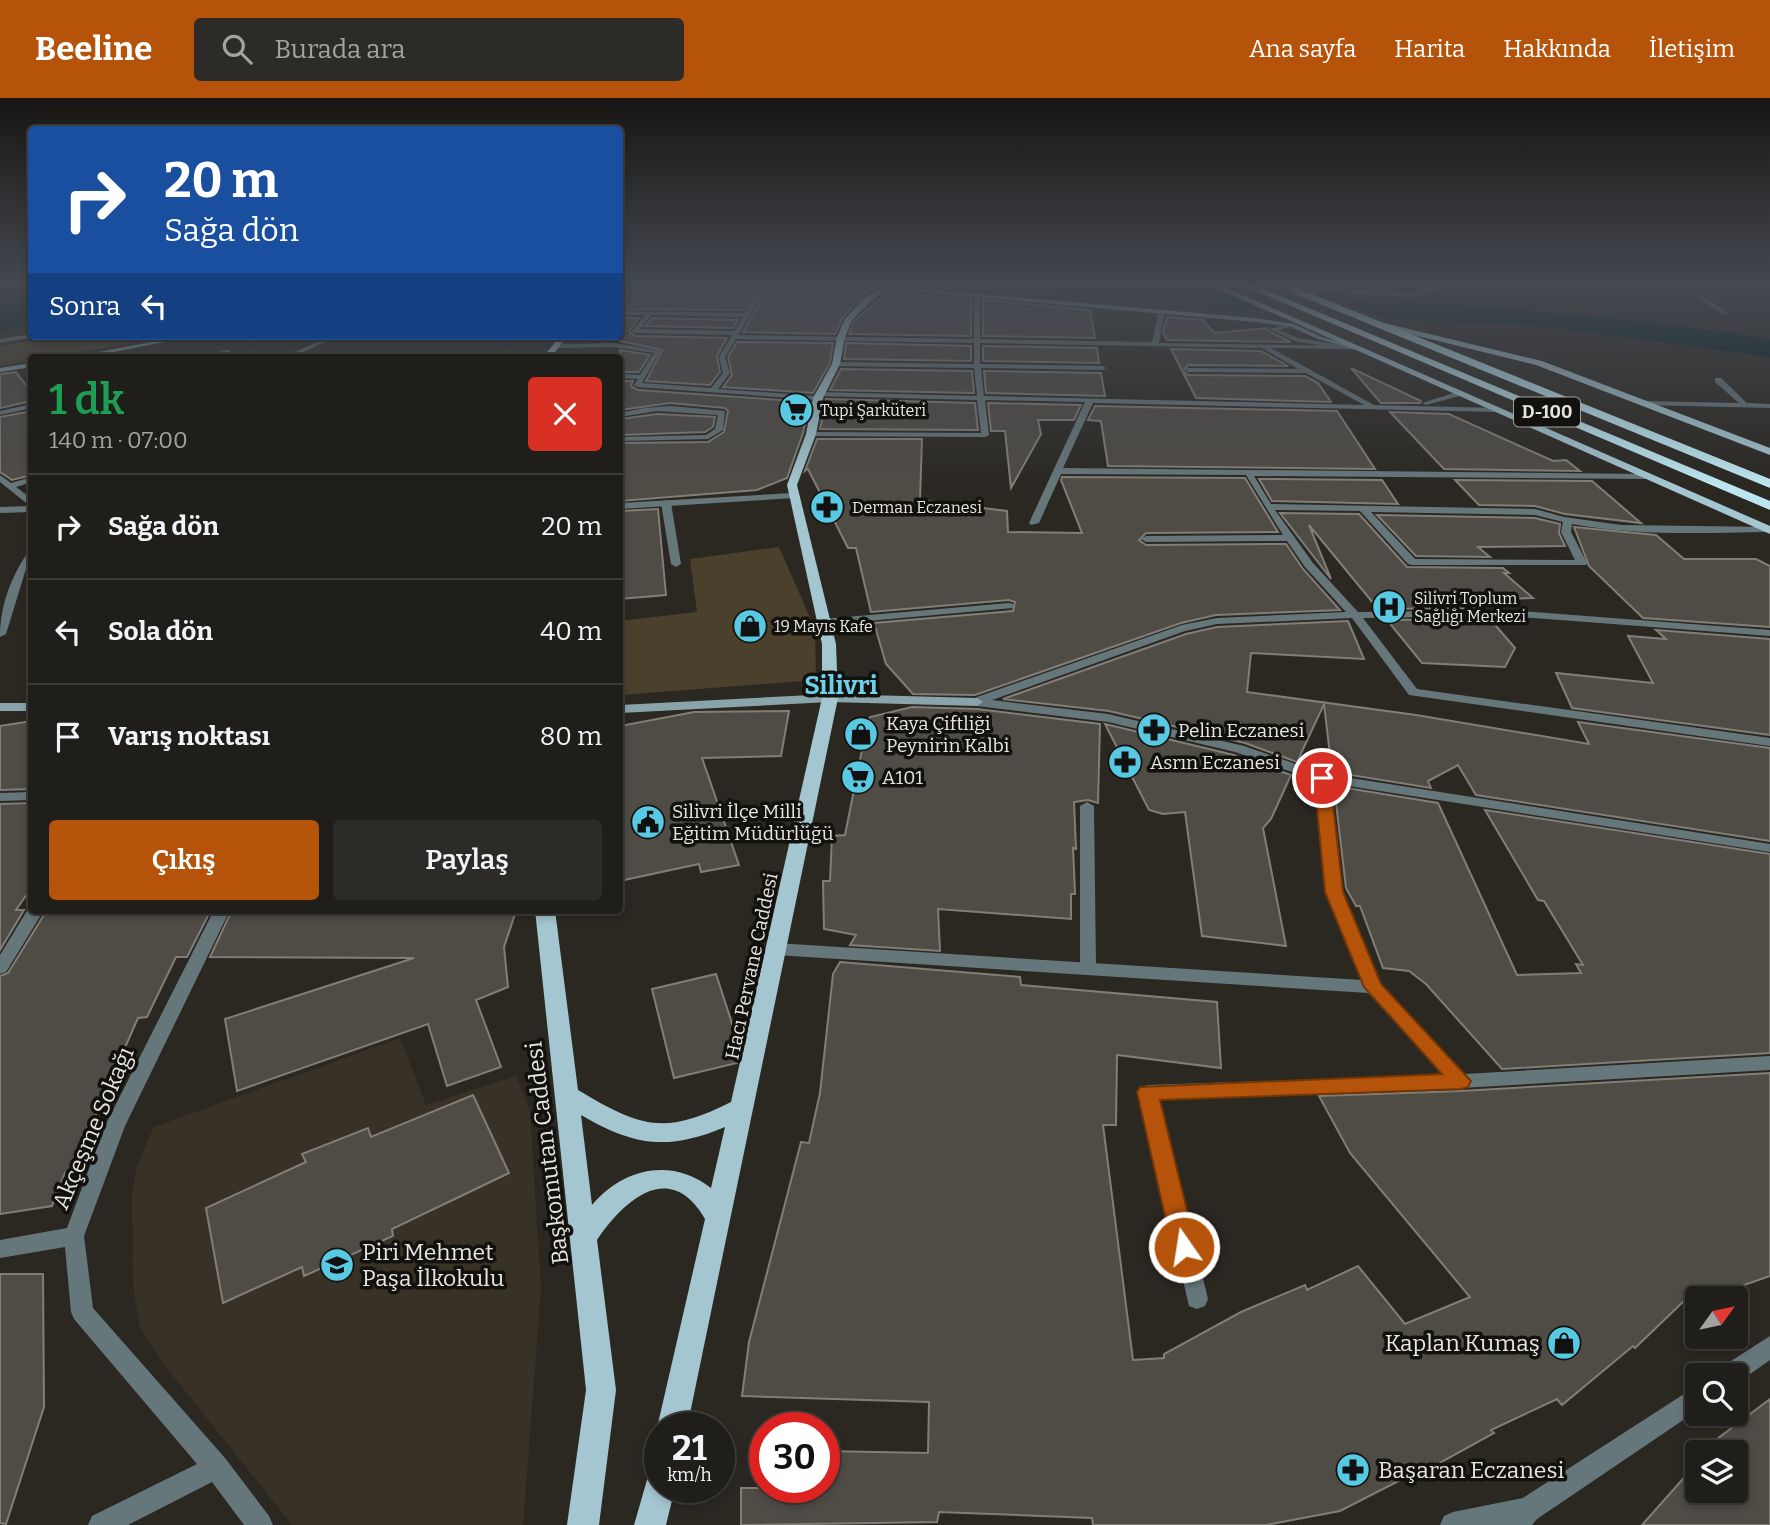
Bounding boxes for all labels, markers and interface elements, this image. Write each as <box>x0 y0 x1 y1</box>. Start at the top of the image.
search box <box>194 18 684 81</box>
text: Beeline <box>35 29 152 69</box>
icon: search <box>218 30 256 68</box>
text: Burada ara <box>274 34 405 65</box>
text: Ana sayfa <box>1249 35 1356 63</box>
text: Harita <box>1394 35 1465 63</box>
text: Hakkında <box>1503 35 1611 63</box>
text: İletişim <box>1649 35 1735 63</box>
text: 20 m <box>164 151 278 210</box>
icon: right <box>49 154 140 245</box>
text: Sağa dön <box>164 211 299 249</box>
icon: left <box>135 287 173 325</box>
text: Sonra <box>49 291 121 322</box>
text: 1 dk <box>49 375 124 425</box>
button: close <box>528 377 602 451</box>
supermarket icon: Tupi Şarküteri <box>777 391 815 429</box>
road number: D-100 <box>1514 398 1580 426</box>
place label: Tupi Şarküteri <box>820 401 926 420</box>
text: 140 m · 07:00 <box>49 426 188 454</box>
pharmacy icon: Derman Eczanesi <box>808 488 846 526</box>
place label: Derman Eczanesi <box>852 498 982 517</box>
icon: right <box>49 508 87 546</box>
text: Sağa dön <box>108 511 219 542</box>
text: 20 m <box>541 511 602 542</box>
hospital icon: Silivri Toplum Sağlığı Merkezi <box>1370 588 1408 626</box>
place label: Silivri Toplum Sağlığı Merkezi <box>1414 589 1526 626</box>
shop icon: 19 Mayıs Kafe <box>731 607 769 645</box>
icon: left <box>49 613 87 651</box>
text: Sola dön <box>108 616 213 647</box>
text: 40 m <box>540 616 602 647</box>
place label: 19 Mayıs Kafe <box>774 617 873 636</box>
district label: Silivri <box>804 670 878 701</box>
pharmacy icon: Pelin Eczanesi <box>1135 711 1173 749</box>
place label: Kaya Çiftliği Peynirin Kalbi <box>886 712 1010 757</box>
shop icon: Kaya Çiftliği Peynirin Kalbi <box>842 715 880 753</box>
icon: arrive <box>49 718 87 756</box>
place label: Pelin Eczanesi <box>1178 719 1305 742</box>
text: Varış noktası <box>108 721 270 752</box>
text: 80 m <box>540 721 602 752</box>
pharmacy icon: Asrın Eczanesi <box>1106 743 1144 781</box>
pin <box>1292 748 1352 808</box>
place label: Asrın Eczanesi <box>1150 751 1280 774</box>
supermarket icon: A101 <box>839 758 877 796</box>
icon: arrive <box>1303 759 1341 797</box>
place label: A101 <box>882 766 923 789</box>
place label: Silivri İlçe Milli Eğitim Müdürlüğü <box>672 800 834 845</box>
public building icon: Silivri İlçe Milli Eğitim Müdürlüğü <box>629 803 667 841</box>
button: Çıkış <box>49 820 319 900</box>
button: Paylaş <box>333 820 602 900</box>
street label: Hacı Pervane Caddesi <box>720 870 783 1062</box>
street label: Başkomutan Caddesi <box>519 1040 575 1266</box>
street label: Akçeşme Sokağı <box>46 1042 140 1213</box>
position arrow <box>1147 1210 1221 1284</box>
place label: Piri Mehmet Paşa İlkokulu <box>362 1238 504 1292</box>
school or university icon: Piri Mehmet Paşa İlkokulu <box>318 1246 356 1284</box>
north arrow <box>1685 1286 1748 1349</box>
map controls <box>1685 1286 1748 1503</box>
shop icon: Kaplan Kumaş <box>1545 1324 1583 1362</box>
place label: Kaplan Kumaş <box>1385 1329 1540 1357</box>
button: search <box>1685 1363 1748 1426</box>
speed limit sign: 30 <box>749 1412 840 1503</box>
text: 21 <box>672 1427 707 1469</box>
button: layers <box>1685 1440 1748 1503</box>
pharmacy icon: Başaran Eczanesi <box>1334 1451 1372 1489</box>
place label: Başaran Eczanesi <box>1378 1456 1564 1484</box>
text: km/h <box>667 1464 712 1486</box>

